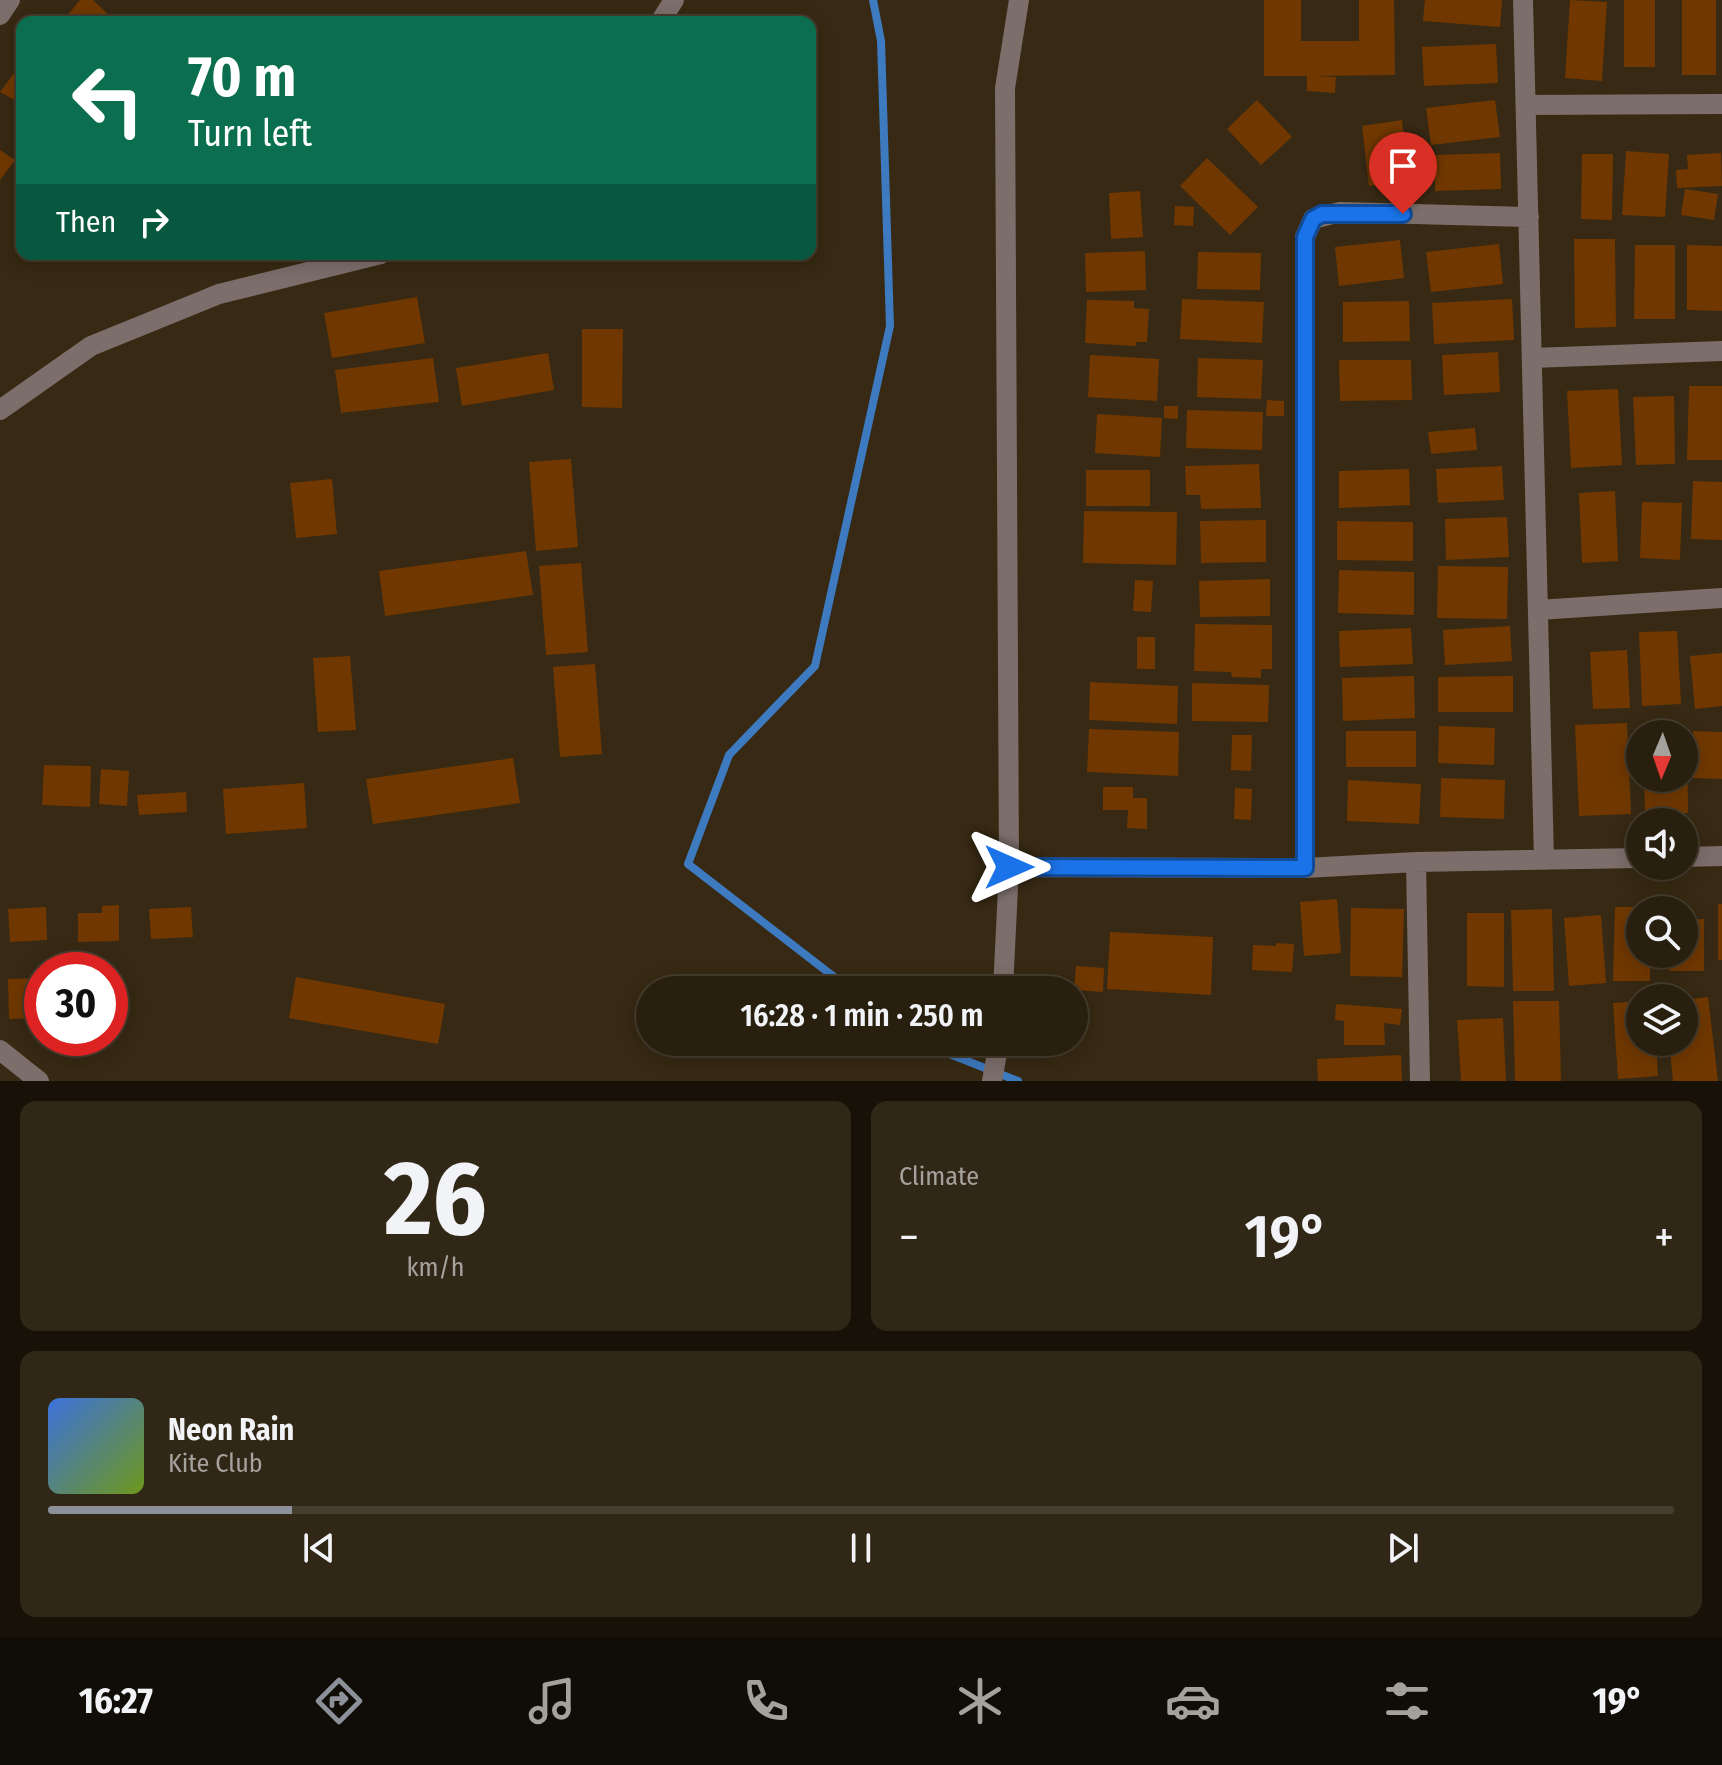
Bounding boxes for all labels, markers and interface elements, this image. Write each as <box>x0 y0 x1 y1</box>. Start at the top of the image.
text: 70 m <box>188 44 296 111</box>
icon: left <box>56 48 160 152</box>
text: Turn left <box>188 112 312 156</box>
pin <box>1369 132 1437 214</box>
icon: arrive <box>1381 144 1425 188</box>
icon: right <box>132 200 176 244</box>
text: Then <box>56 204 116 240</box>
north arrow <box>1626 720 1698 792</box>
map controls <box>1626 720 1698 1056</box>
button: sound <box>1626 808 1698 880</box>
position arrow <box>967 825 1051 909</box>
button: search <box>1626 896 1698 968</box>
speed limit sign: 30 <box>24 952 128 1056</box>
button: layers <box>1626 984 1698 1056</box>
text: 16:28 · 1 min · 250 m <box>741 998 983 1034</box>
text: 26 <box>384 1137 487 1262</box>
text: Climate <box>899 1161 979 1192</box>
text: 19° <box>1245 1201 1328 1273</box>
text: − <box>899 1211 919 1264</box>
text: + <box>1654 1211 1674 1264</box>
text: km/h <box>407 1252 464 1283</box>
text: Neon Rain <box>168 1412 294 1448</box>
text: Kite Club <box>168 1448 263 1479</box>
icon: previous <box>297 1526 341 1570</box>
icon: pause <box>839 1526 883 1570</box>
icon: next <box>1381 1526 1425 1570</box>
icon: directions <box>311 1673 367 1729</box>
icon: music <box>524 1673 580 1729</box>
icon: phone <box>738 1673 794 1729</box>
icon: climate <box>952 1673 1008 1729</box>
icon: car <box>1165 1673 1221 1729</box>
icon: filters <box>1379 1673 1435 1729</box>
text: 16:27 <box>79 1679 153 1723</box>
text: 19° <box>1592 1679 1643 1723</box>

